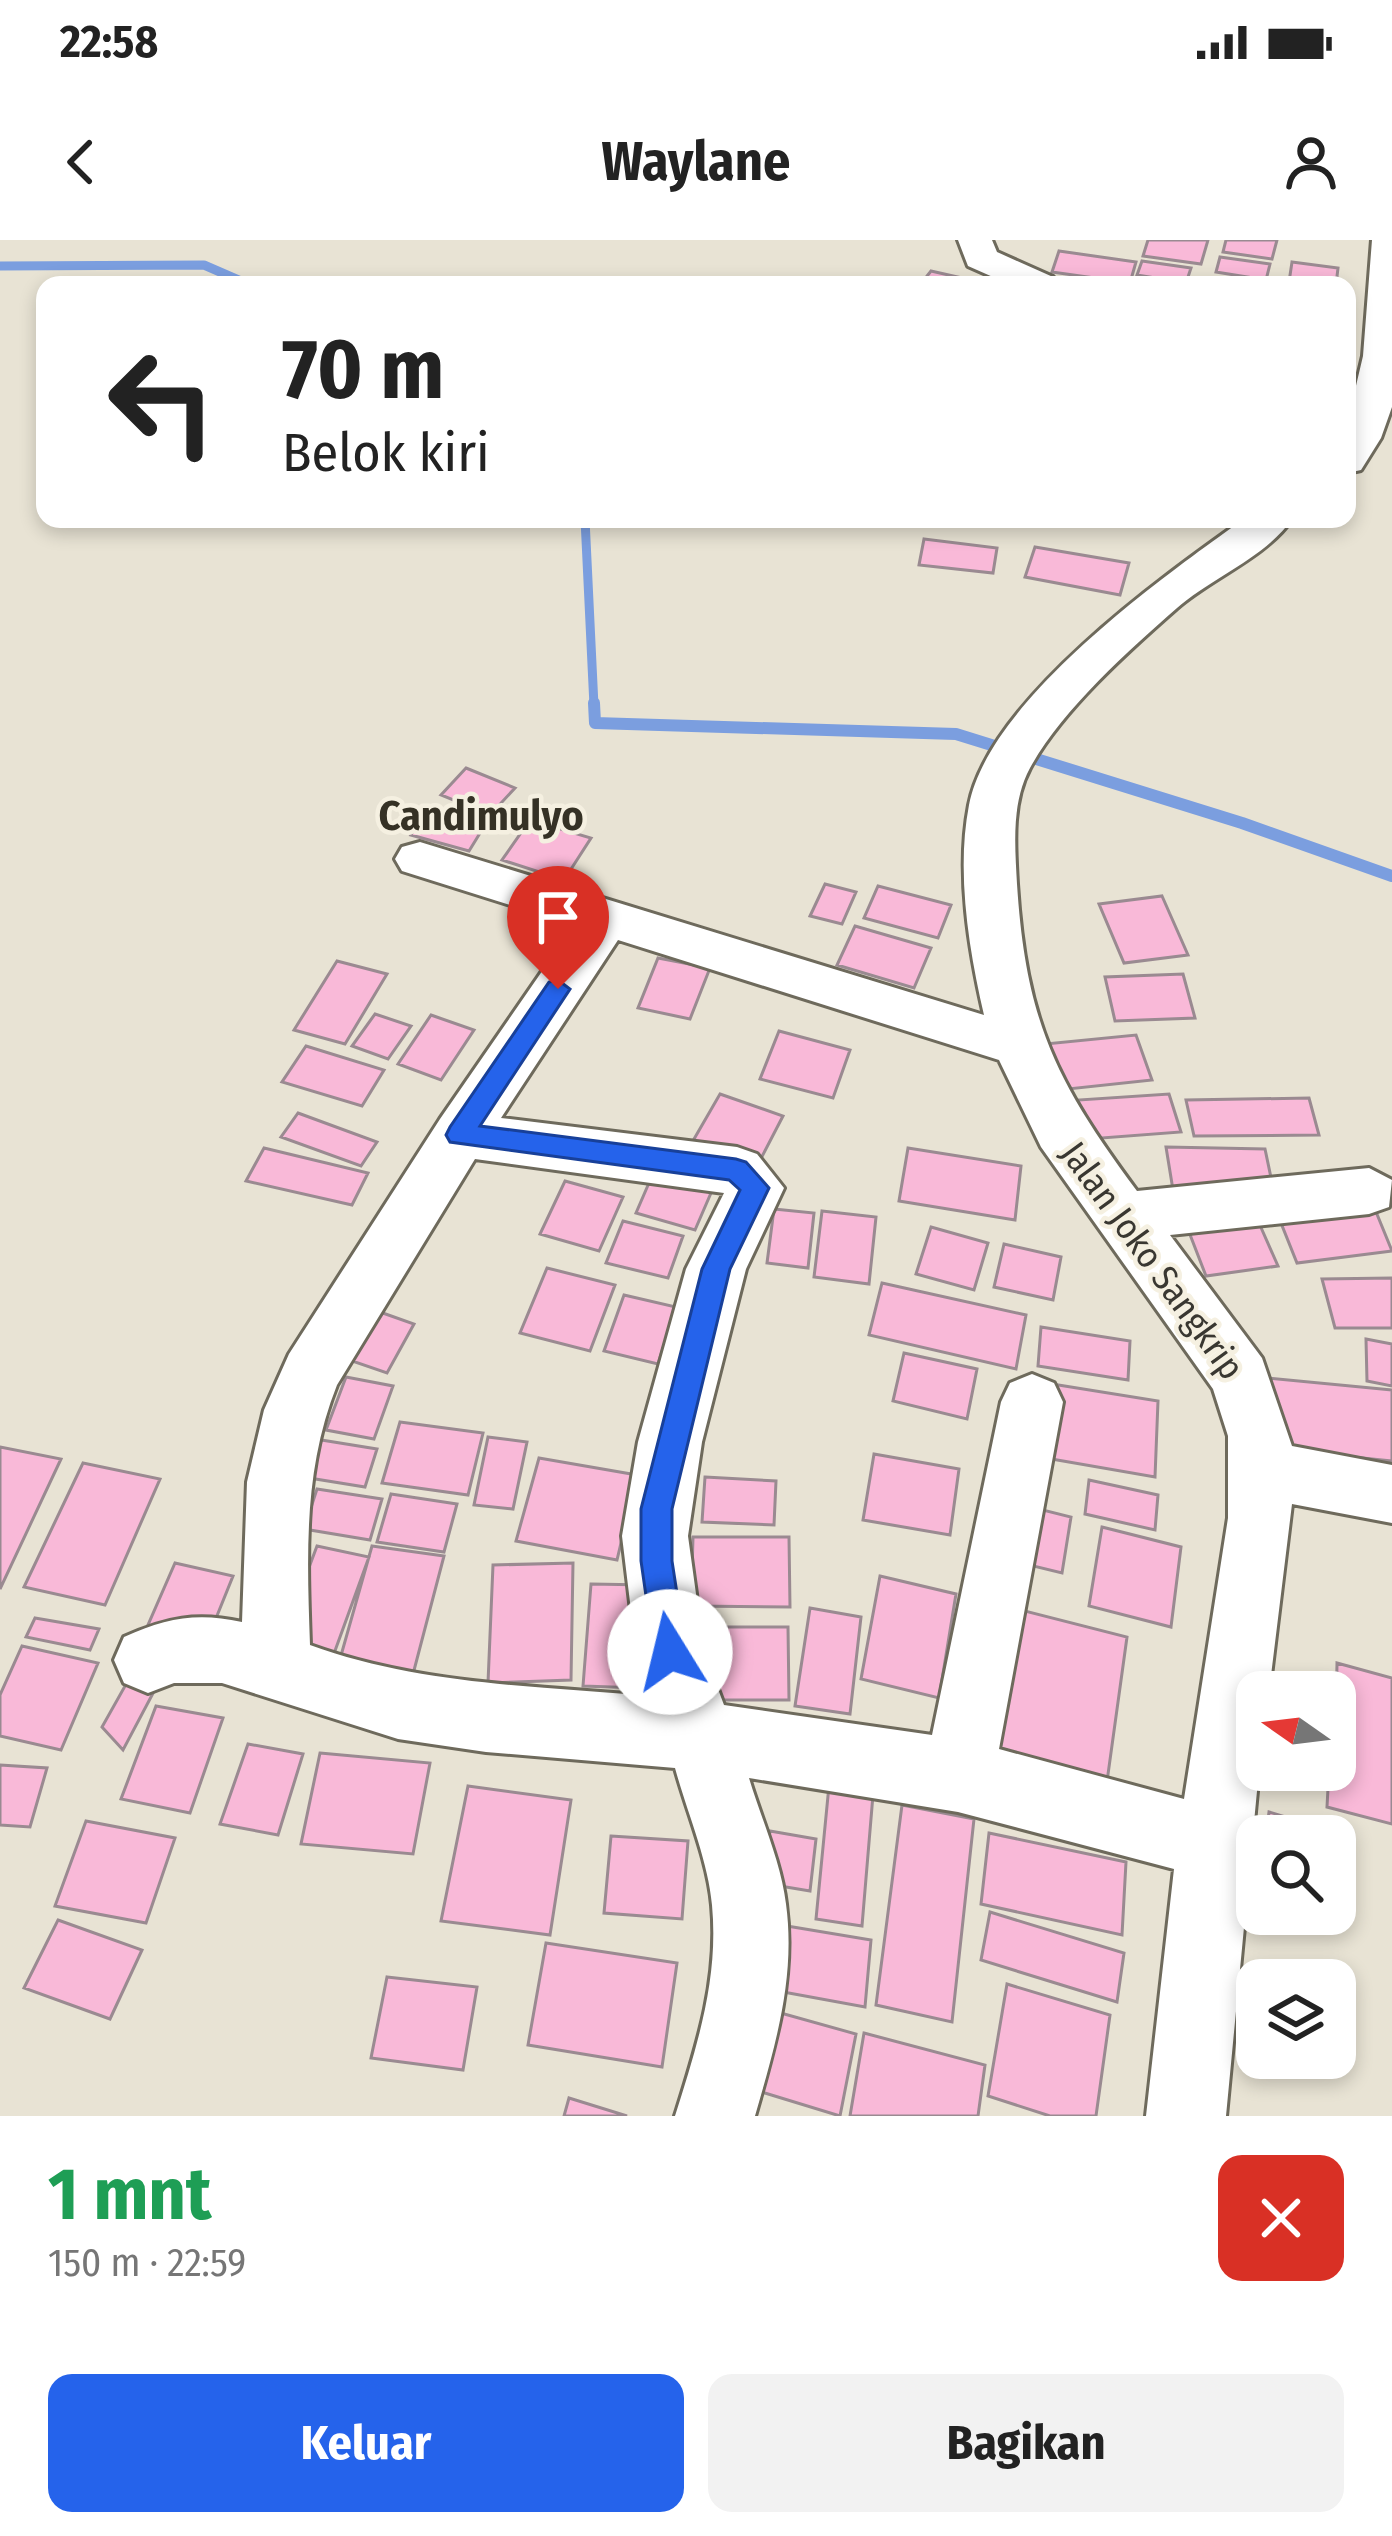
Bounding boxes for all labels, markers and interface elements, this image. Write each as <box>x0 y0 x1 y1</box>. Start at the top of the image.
text: 22:58 <box>60 15 158 69</box>
icon: back <box>48 129 114 195</box>
icon: person <box>1278 129 1344 195</box>
text: Waylane <box>602 130 790 194</box>
text: 70 m <box>282 319 444 420</box>
icon: left <box>84 324 240 480</box>
text: Belok kiri <box>282 421 490 485</box>
district label: Candimulyo <box>378 791 584 841</box>
pin <box>507 866 609 989</box>
icon: arrive <box>525 884 591 950</box>
street label: Jalan Joko Sangkrip <box>1051 1133 1253 1388</box>
position arrow <box>607 1589 733 1715</box>
north arrow <box>1236 1671 1356 1791</box>
map controls <box>1236 1671 1356 2079</box>
button: search <box>1236 1815 1356 1935</box>
button: layers <box>1236 1959 1356 2079</box>
text: 1 mnt <box>48 2152 211 2238</box>
button: close <box>1218 2155 1344 2281</box>
text: 150 m · 22:59 <box>48 2240 246 2286</box>
button: Keluar <box>48 2374 684 2512</box>
button: Bagikan <box>708 2374 1344 2512</box>

